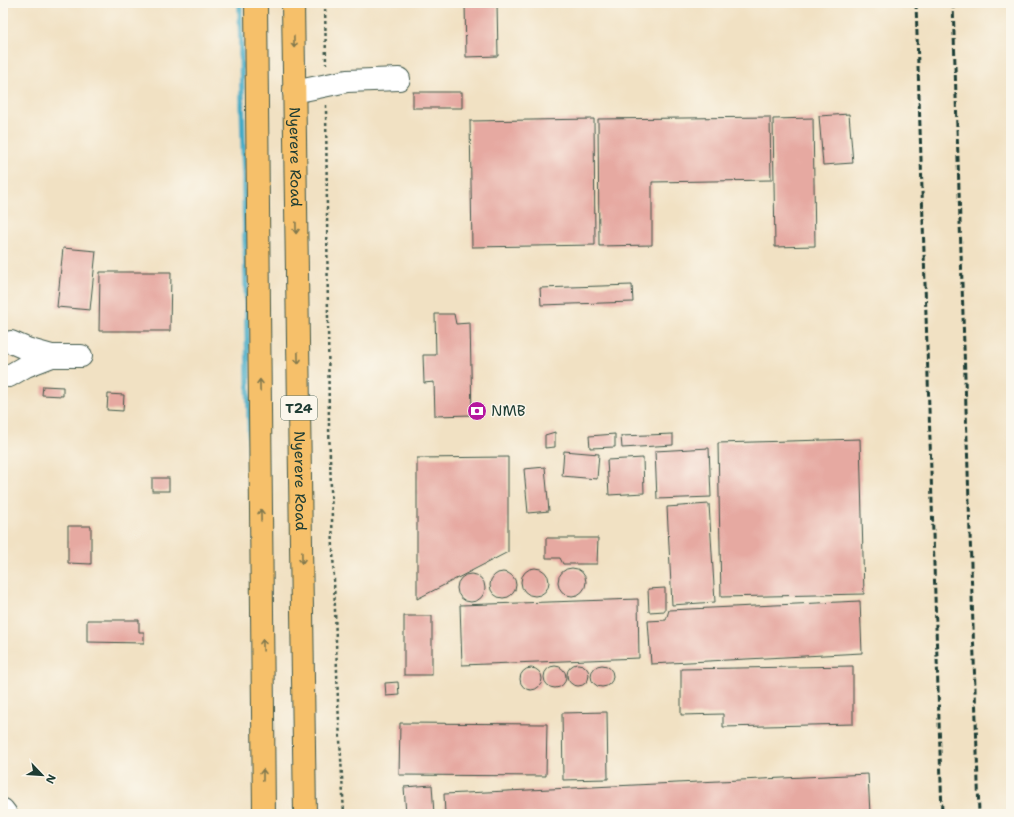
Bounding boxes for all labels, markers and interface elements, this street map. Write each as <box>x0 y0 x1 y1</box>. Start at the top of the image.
one-way arrow <box>290 35 297 48</box>
street label: Nyerere Road <box>285 107 306 208</box>
one-way arrow <box>293 221 300 234</box>
one-way arrow <box>295 351 302 364</box>
one-way arrow <box>256 379 264 392</box>
road number: T24 <box>281 396 317 420</box>
bank icon: NMB <box>466 400 488 422</box>
place label: NMB <box>491 401 526 421</box>
street label: Nyerere Road <box>289 431 311 532</box>
one-way arrow <box>257 509 265 522</box>
one-way arrow <box>298 551 306 564</box>
one-way arrow <box>259 639 267 652</box>
north arrow <box>22 755 62 795</box>
one-way arrow <box>259 769 267 782</box>
text: N <box>42 772 59 786</box>

